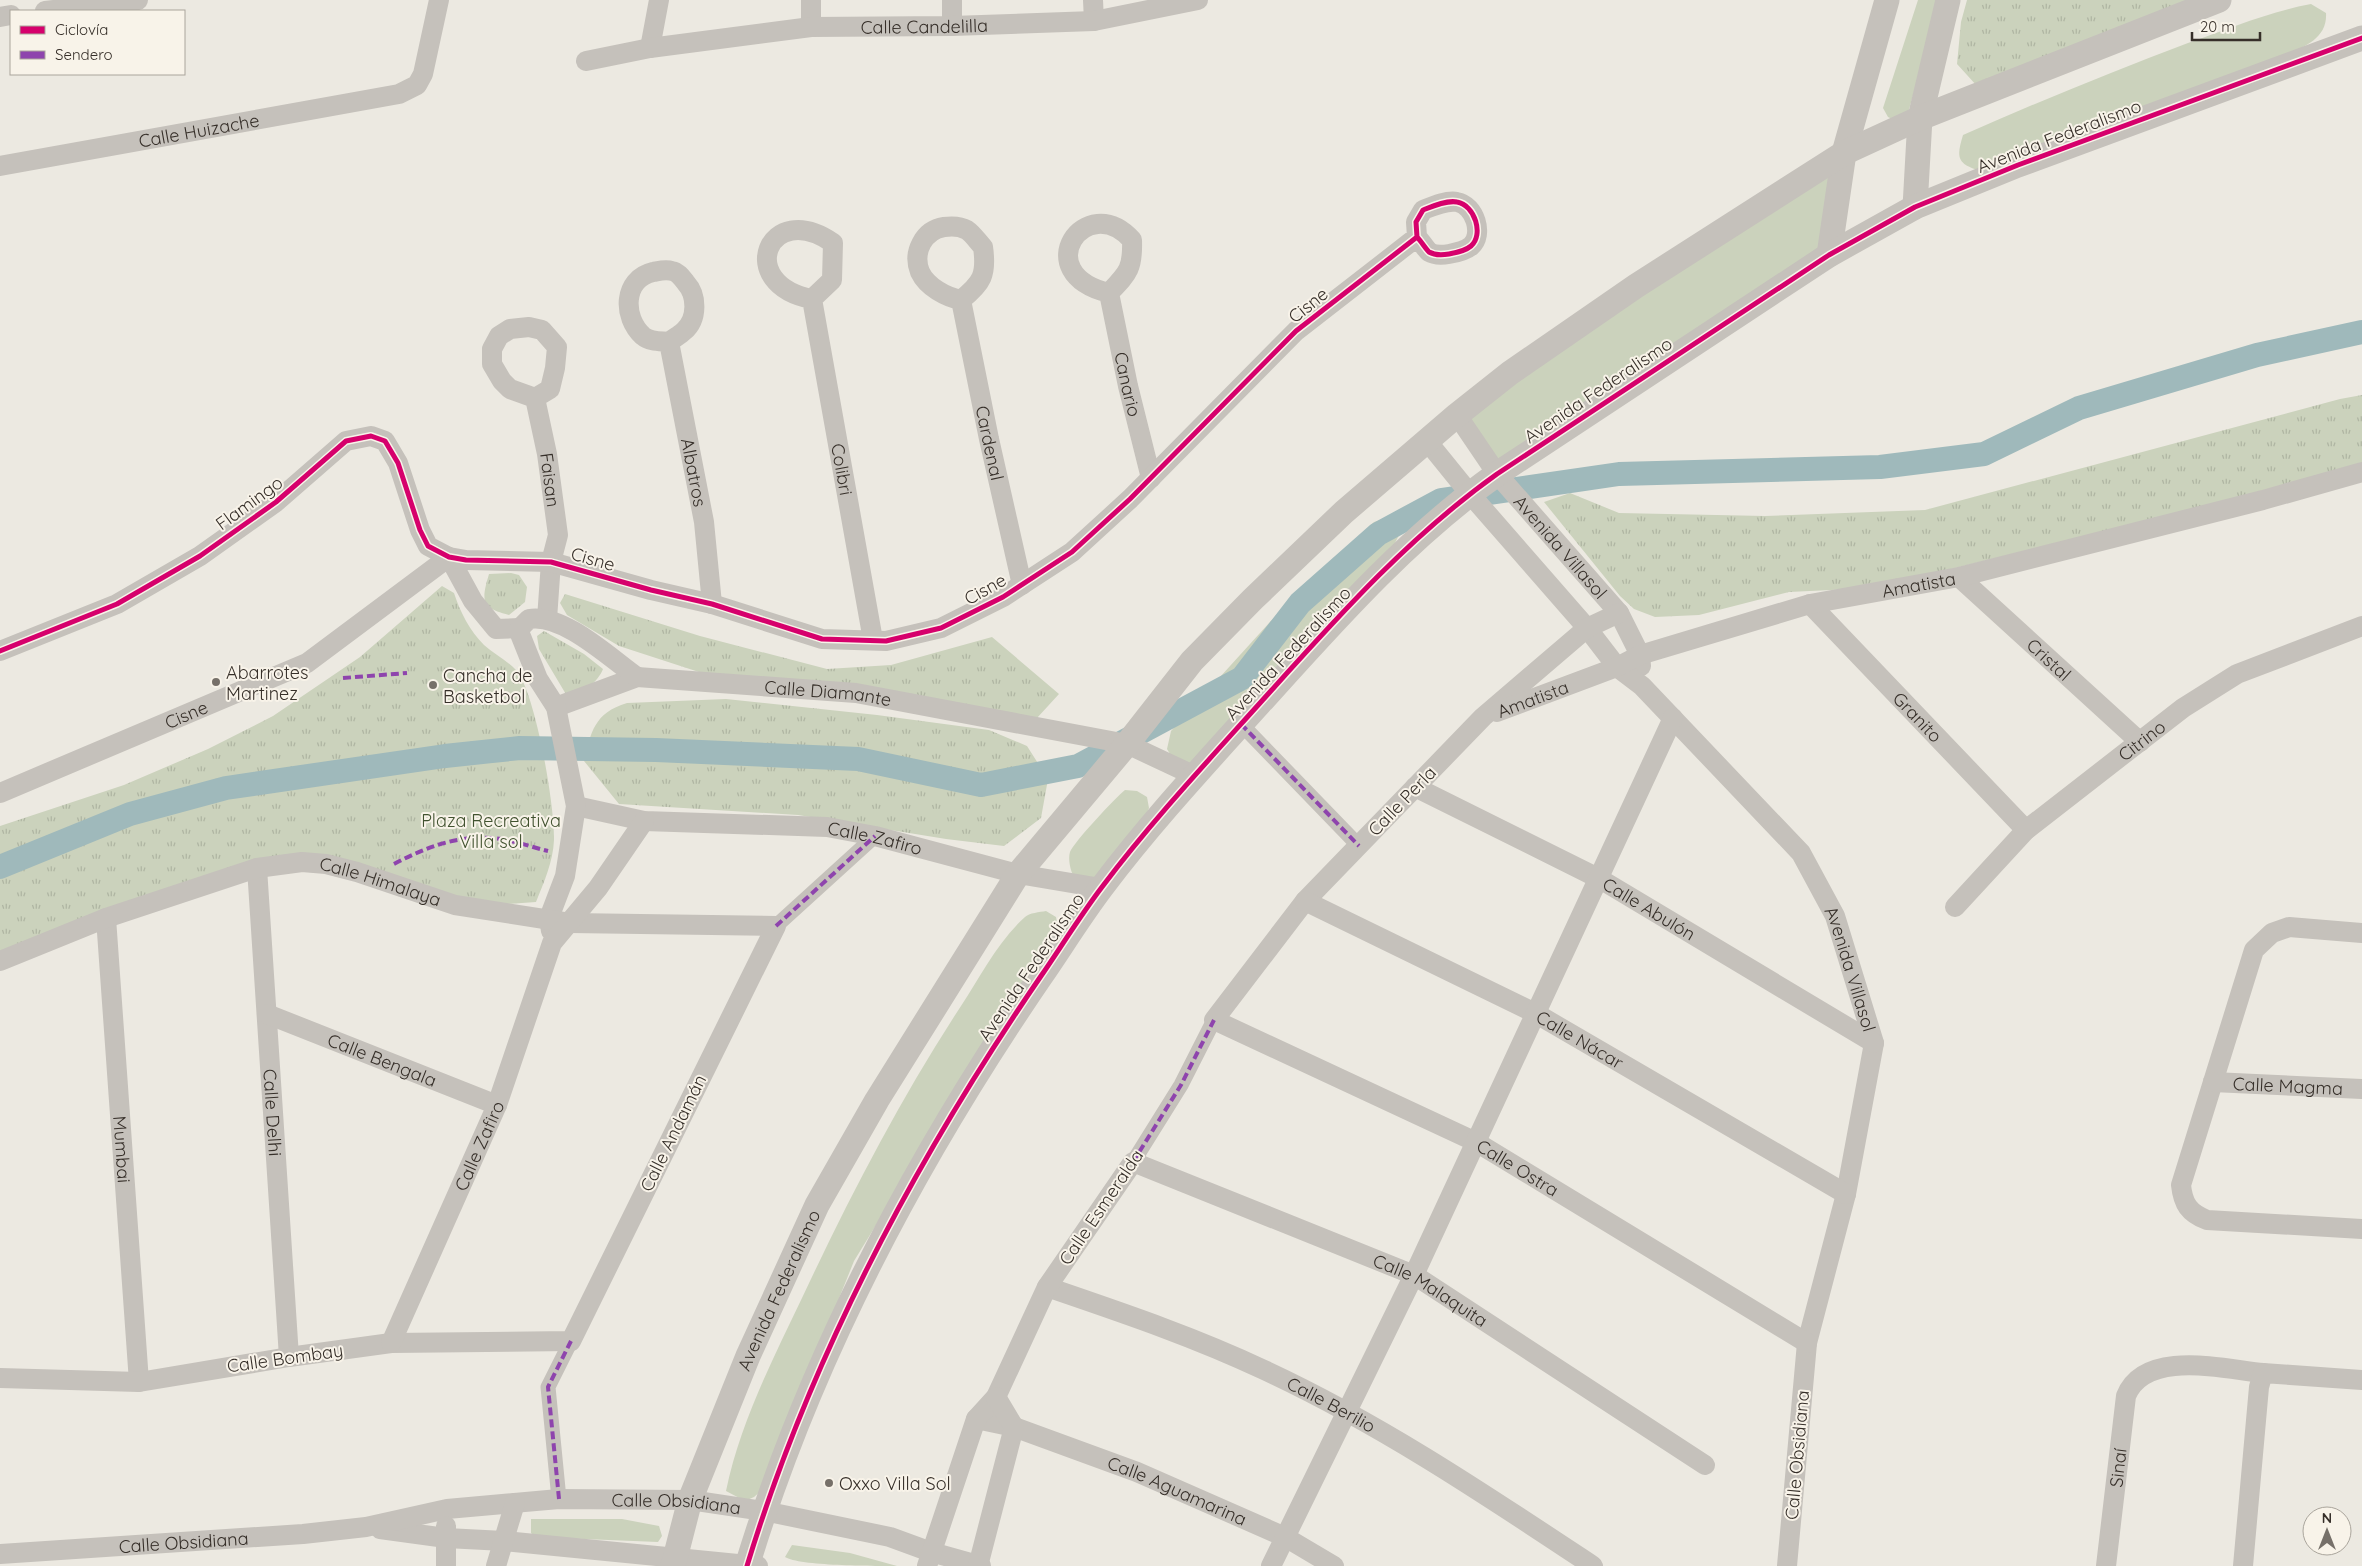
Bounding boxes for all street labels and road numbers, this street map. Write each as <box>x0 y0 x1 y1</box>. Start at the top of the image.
street label: Calle Candelilla <box>861 13 988 38</box>
street label: Avenida Federalismo <box>1974 94 2144 178</box>
street label: Calle Huizache <box>137 108 261 152</box>
street label: Cisne <box>1283 282 1333 328</box>
street label: Avenida Federalismo <box>1519 332 1677 448</box>
street label: Canario <box>1110 350 1147 419</box>
street label: Cardenal <box>971 404 1009 482</box>
street label: Albatros <box>676 436 712 509</box>
street label: Colibri <box>827 442 858 497</box>
street label: Faisan <box>535 451 566 508</box>
street label: Flamingo <box>211 471 287 535</box>
street label: Avenida Villasol <box>1509 490 1612 603</box>
street label: Cisne <box>568 542 618 576</box>
street label: Amatista <box>1880 566 1957 602</box>
street label: Cisne <box>960 568 1010 610</box>
street label: Avenida Federalismo <box>1220 581 1356 725</box>
street label: Cristal <box>2022 633 2076 685</box>
street label: Calle Diamante <box>764 675 893 711</box>
street label: Amatista <box>1494 675 1571 722</box>
street label: Granito <box>1888 687 1947 747</box>
street label: Cisne <box>161 695 211 734</box>
street label: Citrino <box>2113 715 2170 766</box>
street label: Calle Perla <box>1363 761 1441 841</box>
street label: Calle Zafiro <box>826 816 925 860</box>
street label: Calle Himalaya <box>319 852 444 911</box>
street label: Calle Abulón <box>1599 872 1700 945</box>
street label: Avenida Federalismo <box>973 888 1089 1046</box>
street label: Avenida Villasol <box>1820 902 1881 1034</box>
street label: Calle Nácar <box>1532 1005 1628 1074</box>
street label: Calle Bengala <box>324 1028 440 1092</box>
street label: Calle Delhi <box>259 1068 287 1157</box>
street label: Calle Andamán <box>635 1071 711 1195</box>
street label: Calle Magma <box>2232 1071 2344 1100</box>
street label: Calle Zafiro <box>449 1097 509 1194</box>
street label: Mumbai <box>109 1115 136 1184</box>
street label: Calle Ostra <box>1473 1134 1563 1201</box>
street label: Calle Esmeralda <box>1054 1145 1148 1269</box>
street label: Avenida Federalismo <box>732 1206 825 1374</box>
street label: Calle Malaquita <box>1370 1248 1492 1332</box>
street label: Calle Bombay <box>226 1338 344 1378</box>
street label: Calle Berilio <box>1283 1371 1380 1437</box>
street label: Calle Obsidiana <box>1780 1389 1814 1521</box>
street label: Sinaí <box>2104 1447 2131 1488</box>
street label: Calle Aguamarina <box>1104 1451 1250 1530</box>
street label: Calle Obsidiana <box>611 1488 743 1519</box>
street label: Calle Obsidiana <box>118 1526 249 1558</box>

